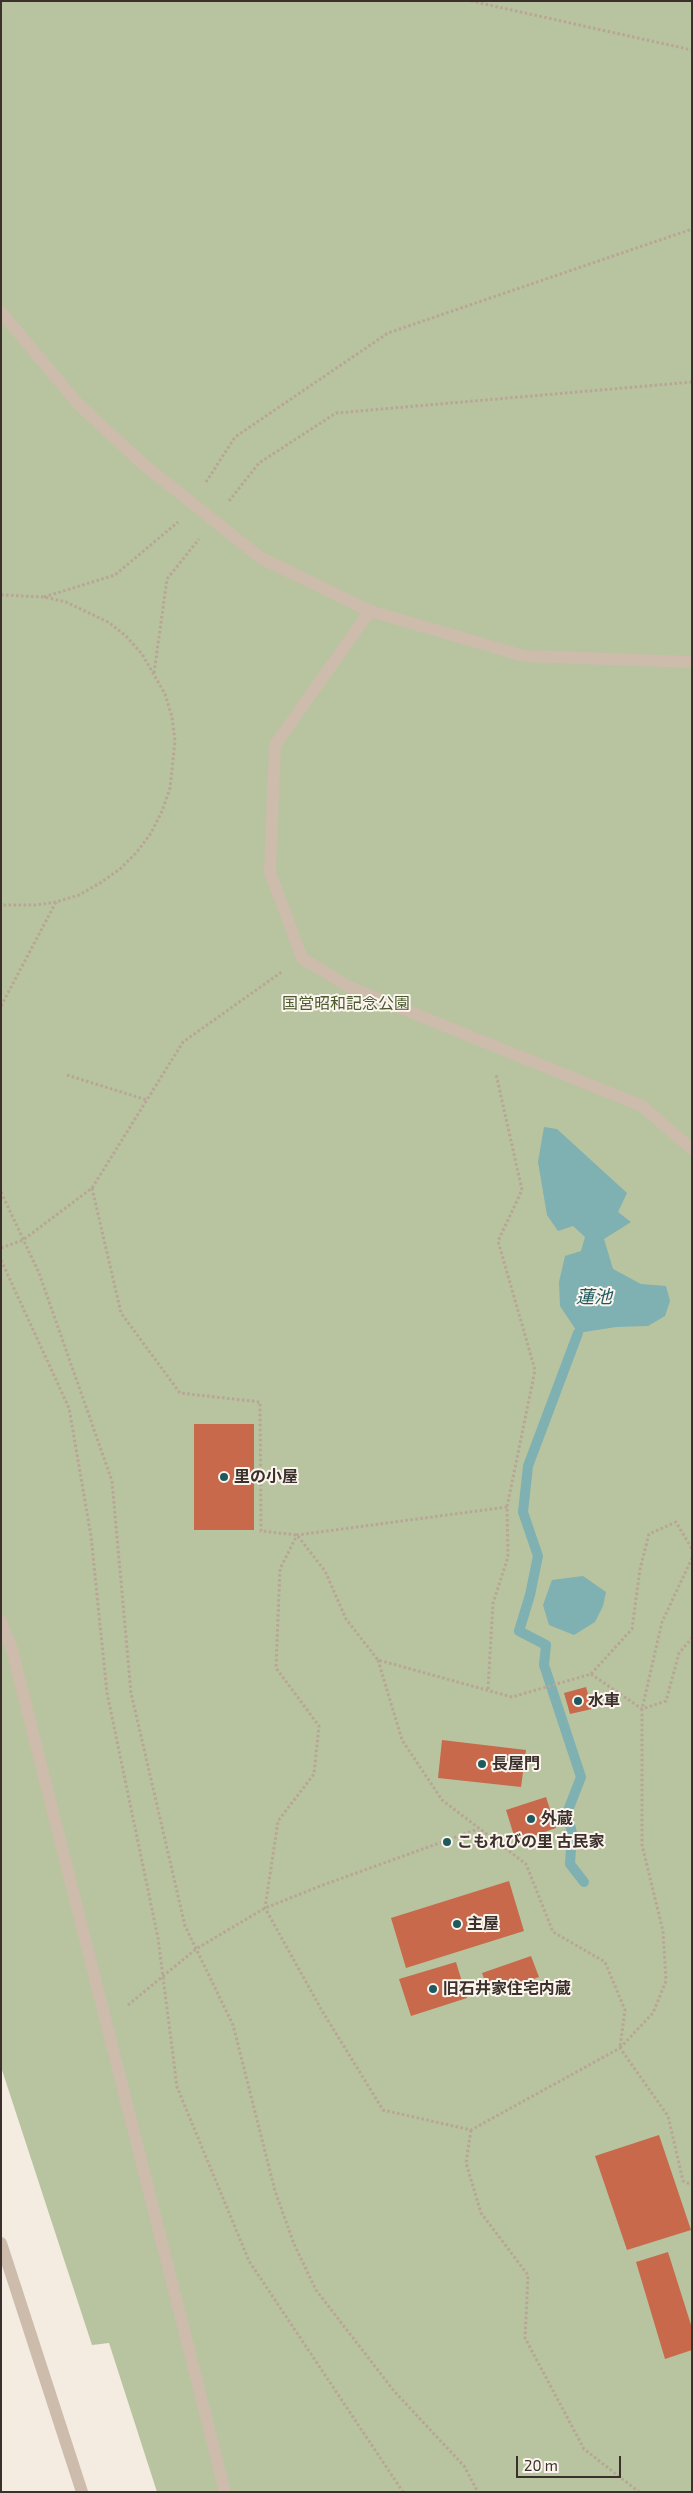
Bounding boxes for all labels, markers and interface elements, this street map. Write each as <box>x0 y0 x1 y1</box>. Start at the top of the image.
park label: 国営昭和記念公園 <box>282 994 410 1014</box>
water label: 蓮池 <box>576 1286 612 1308</box>
place label: 里の小屋 <box>234 1467 298 1487</box>
marker: 里の小屋 <box>218 1471 230 1483</box>
place label: 水車 <box>588 1691 620 1711</box>
marker: 水車 <box>572 1695 584 1707</box>
place label: 長屋門 <box>492 1754 540 1774</box>
marker: 長屋門 <box>476 1758 488 1770</box>
place label: 外蔵 <box>541 1809 573 1829</box>
marker: 外蔵 <box>525 1813 537 1825</box>
place label: こもれびの里 古民家 <box>457 1832 604 1852</box>
marker: こもれびの里 古民家 <box>441 1836 453 1848</box>
place label: 主屋 <box>467 1914 499 1934</box>
marker: 主屋 <box>451 1918 463 1930</box>
place label: 旧石井家住宅内蔵 <box>443 1979 571 1999</box>
marker: 旧石井家住宅内蔵 <box>427 1983 439 1995</box>
scale bar <box>518 2446 623 2478</box>
text: 20 m <box>524 2456 558 2474</box>

